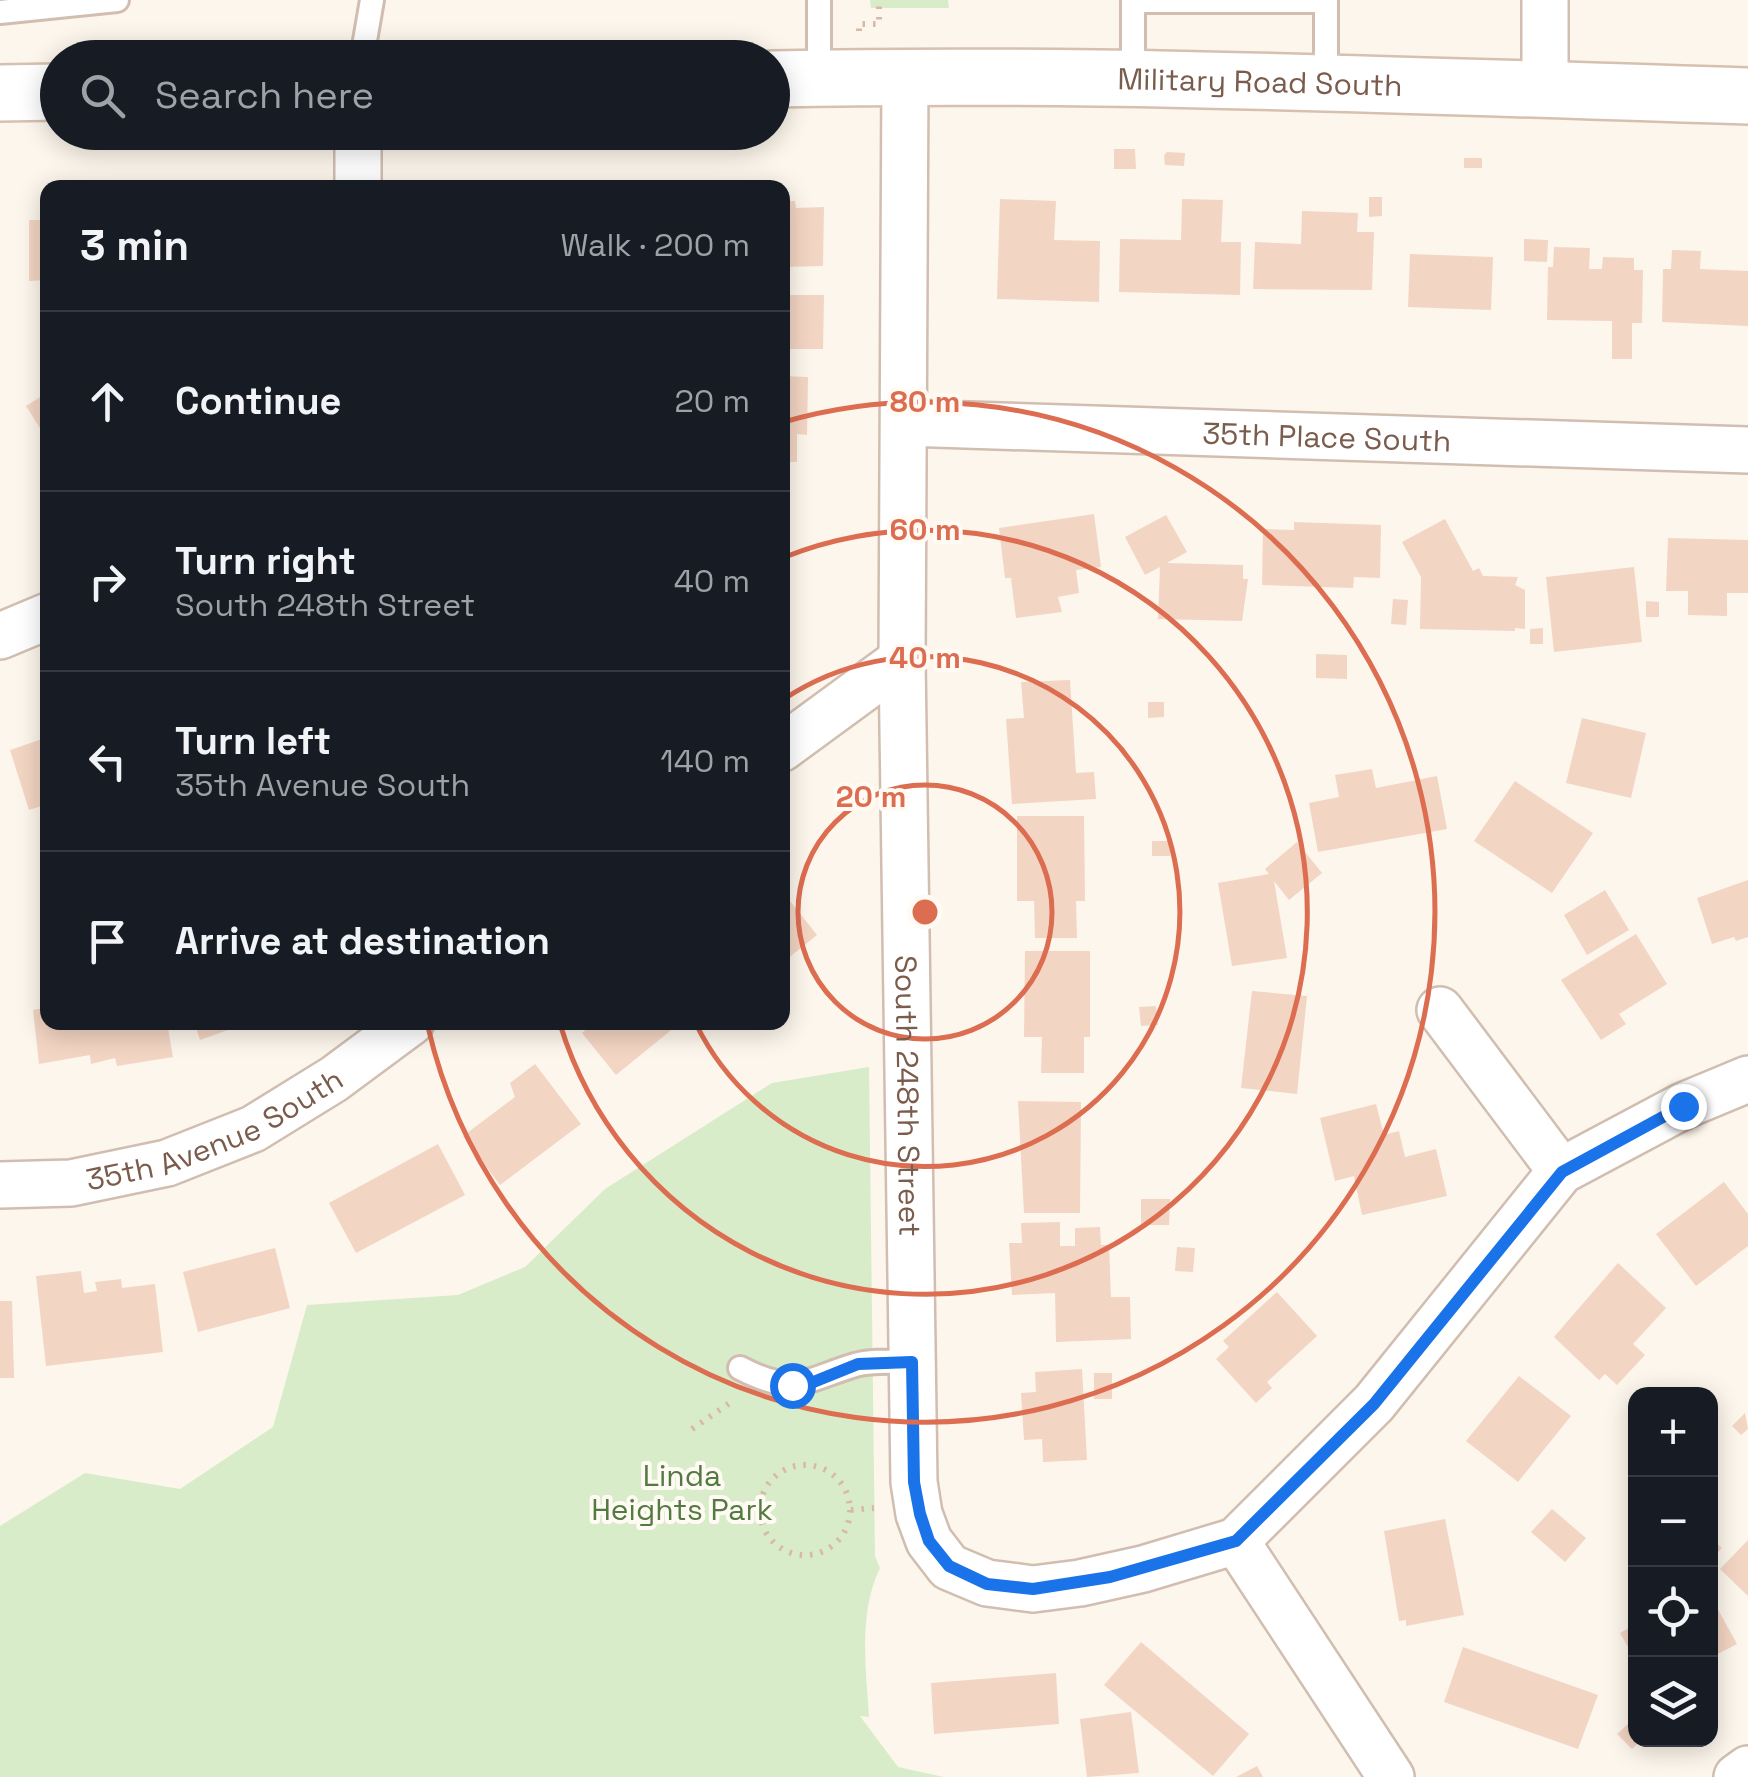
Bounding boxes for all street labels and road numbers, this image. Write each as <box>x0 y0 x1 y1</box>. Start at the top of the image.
street label: Military Road South <box>1117 59 1403 104</box>
street label: 35th Place South <box>1202 413 1452 460</box>
street label: South 248th Street <box>887 955 930 1237</box>
street label: 35th Avenue South <box>82 1059 350 1199</box>

